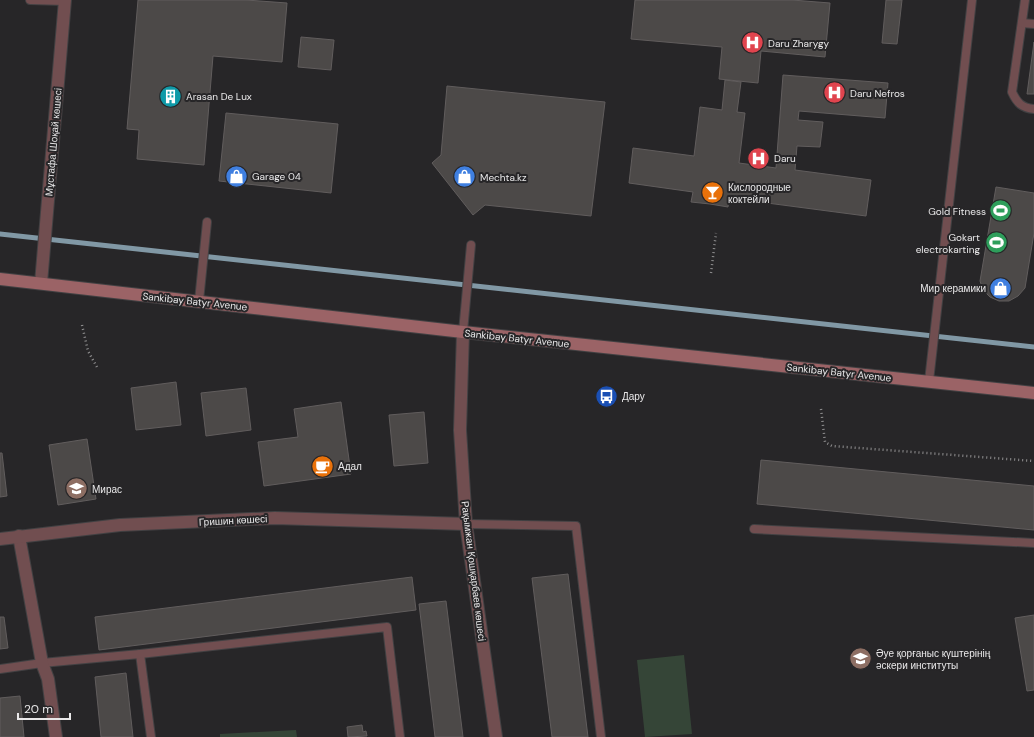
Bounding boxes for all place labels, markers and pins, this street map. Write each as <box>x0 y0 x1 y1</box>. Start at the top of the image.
hospital icon: Daru Zharygy <box>739 30 765 56</box>
place label: Daru Zharygy <box>768 37 830 50</box>
hospital icon: Daru Nefros <box>821 80 847 106</box>
building icon: Arasan De Lux <box>157 83 183 109</box>
place label: Daru Nefros <box>850 87 905 100</box>
place label: Arasan De Lux <box>186 90 252 103</box>
hospital icon: Daru <box>745 145 771 171</box>
place label: Daru <box>774 152 796 165</box>
shop icon: Garage 04 <box>224 163 250 189</box>
shop icon: Mechta.kz <box>451 164 477 190</box>
place label: Garage 04 <box>252 170 301 183</box>
place label: Mechta.kz <box>480 171 527 184</box>
bar icon: Кислородные коктейли <box>699 180 725 206</box>
place label: Кислородные коктейли <box>728 181 791 206</box>
sports icon: Gold Fitness <box>988 198 1014 224</box>
place label: Gold Fitness <box>928 205 986 218</box>
sports icon: Gokart electrokarting <box>983 230 1009 256</box>
place label: Gokart electrokarting <box>916 231 980 256</box>
shop icon: Мир керамики <box>988 275 1014 301</box>
place label: Мир керамики <box>920 282 986 295</box>
bus stop icon: Дару <box>594 383 620 409</box>
place label: Дару <box>622 390 645 403</box>
cafe icon: Адал <box>310 453 336 479</box>
place label: Адал <box>338 460 362 473</box>
school or university icon: Мирас <box>64 476 90 502</box>
place label: Мирас <box>92 483 122 496</box>
school or university icon: Әуе қорғаныс күштерінің әскери институты <box>847 646 873 672</box>
place label: Әуе қорғаныс күштерінің әскери институты <box>876 647 991 672</box>

